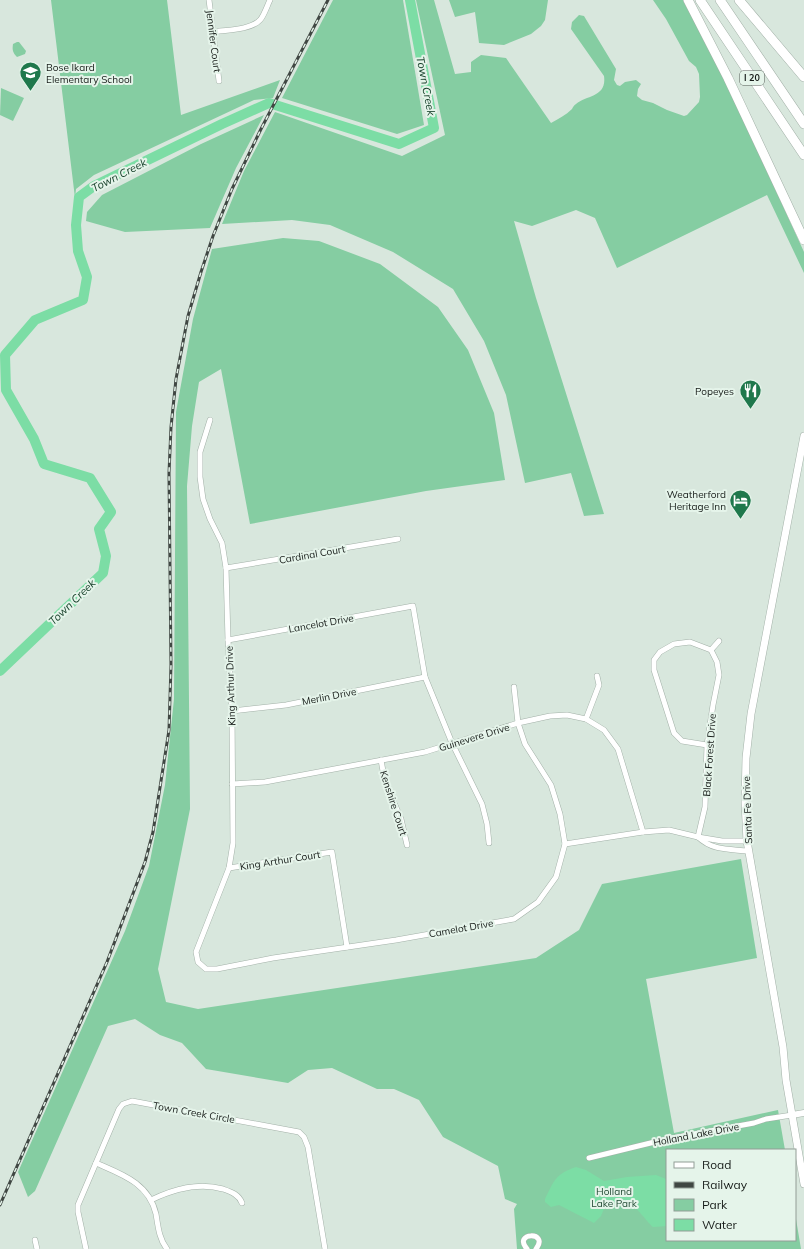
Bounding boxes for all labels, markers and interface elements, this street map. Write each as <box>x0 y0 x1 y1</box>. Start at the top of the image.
street label: Jennifer Court <box>203 9 224 74</box>
water label: Town Creek <box>413 55 439 117</box>
school or university icon: Bose Ikard Elementary School <box>18 60 44 93</box>
place label: Bose Ikard Elementary School <box>46 61 132 86</box>
road number: I 20 <box>740 71 764 85</box>
water label: Town Creek <box>89 155 149 195</box>
restaurant icon: Popeyes <box>737 378 763 411</box>
place label: Popeyes <box>695 385 734 398</box>
hotel icon: Weatherford Heritage Inn <box>728 487 754 520</box>
place label: Weatherford Heritage Inn <box>667 488 726 513</box>
street label: Cardinal Court <box>278 542 347 567</box>
water label: Town Creek <box>46 576 99 628</box>
street label: Lancelot Drive <box>287 611 355 636</box>
street label: King Arthur Drive <box>223 646 238 726</box>
street label: Merlin Drive <box>301 685 357 708</box>
street label: Black Forest Drive <box>700 713 719 797</box>
street label: Guinevere Drive <box>437 721 511 754</box>
street label: Kenshire Court <box>377 769 410 838</box>
street label: Santa Fe Drive <box>740 776 755 844</box>
street label: King Arthur Court <box>239 848 322 873</box>
street label: Camelot Drive <box>428 916 494 941</box>
street label: Town Creek Circle <box>152 1099 236 1126</box>
street label: Holland Lake Drive <box>652 1120 740 1149</box>
legend <box>666 1149 796 1241</box>
text: Road <box>702 1157 731 1172</box>
text: Railway <box>702 1177 748 1192</box>
park label: Holland Lake Park <box>591 1185 638 1210</box>
text: Park <box>702 1197 728 1212</box>
text: Water <box>702 1217 738 1232</box>

